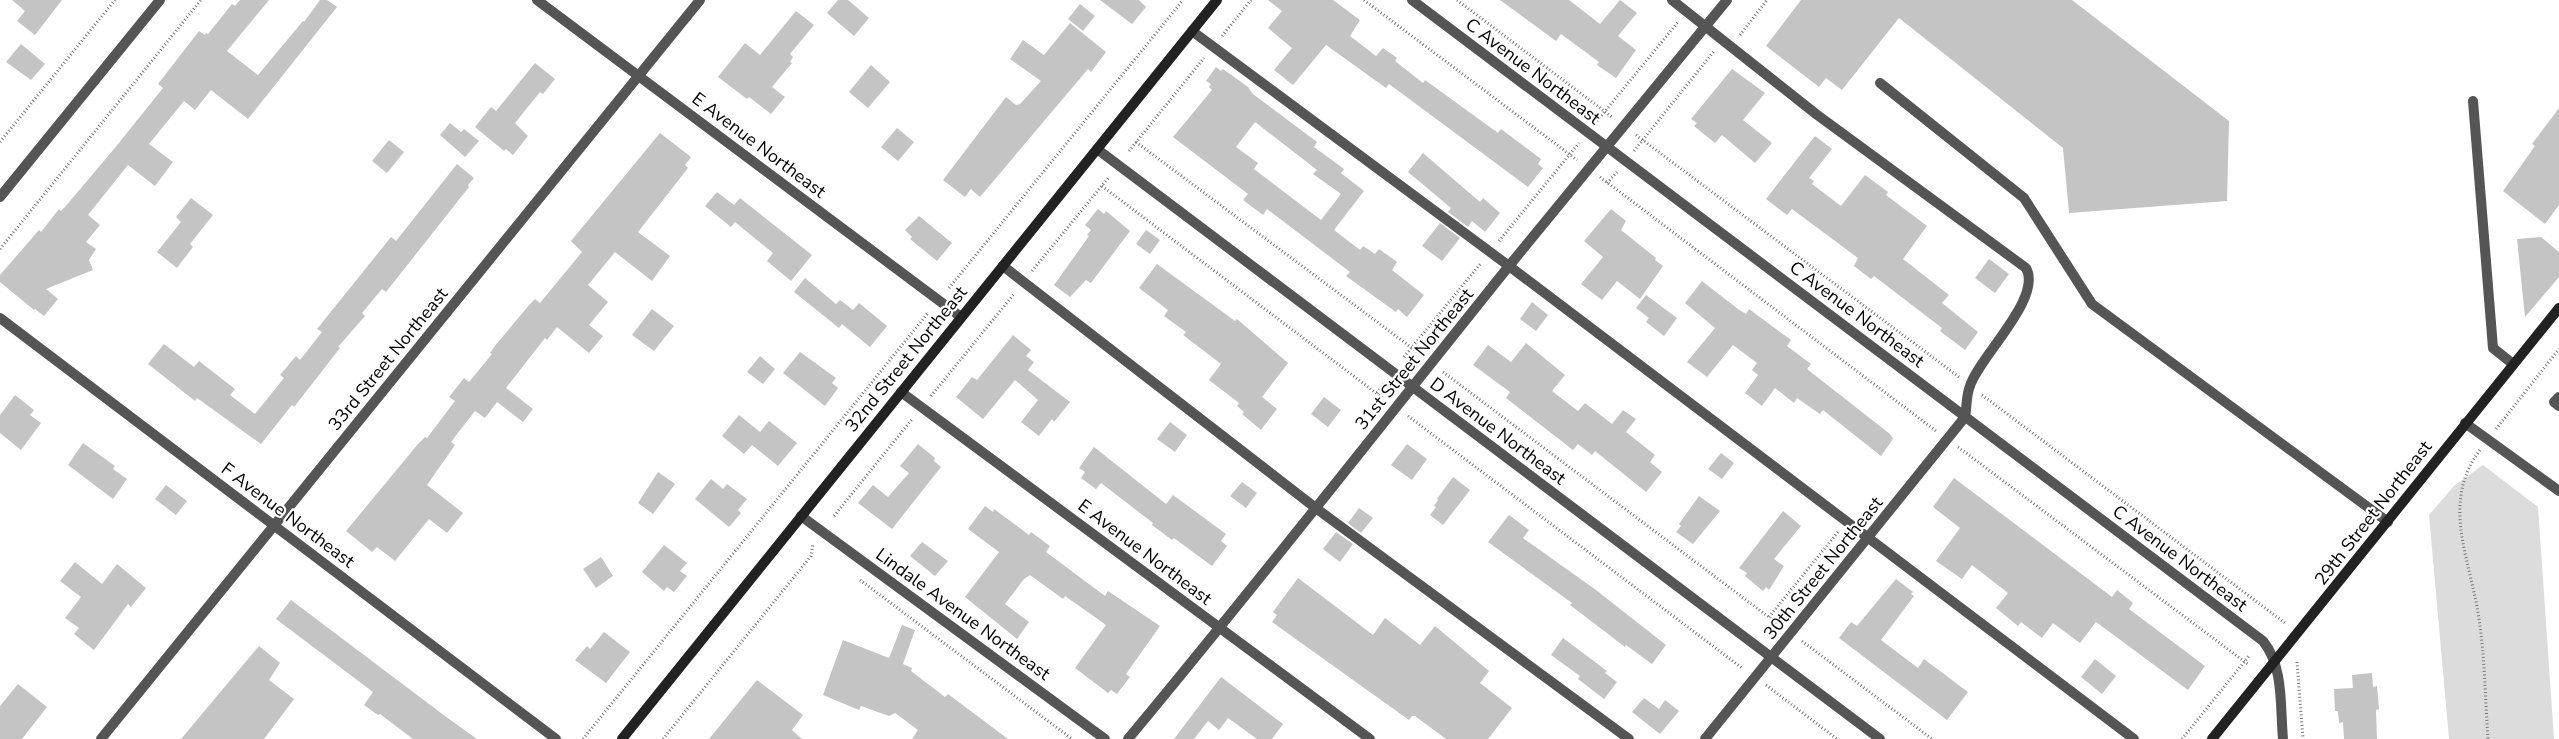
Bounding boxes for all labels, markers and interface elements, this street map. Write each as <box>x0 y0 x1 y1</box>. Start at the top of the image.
street label: C Avenue Northeast <box>1461 12 1606 130</box>
street label: E Avenue Northeast <box>687 87 831 204</box>
street label: C Avenue Northeast <box>1785 255 1930 373</box>
street label: 32nd Street Northeast <box>840 280 973 437</box>
street label: 33rd Street Northeast <box>323 282 454 436</box>
street label: 31st Street Northeast <box>1349 283 1479 435</box>
street label: D Avenue Northeast <box>1425 372 1572 491</box>
street label: 29th Street Northeast <box>2309 435 2437 590</box>
street label: F Avenue Northeast <box>216 457 360 573</box>
street label: 30th Street Northeast <box>1758 491 1889 644</box>
street label: E Avenue Northeast <box>1073 494 1217 611</box>
street label: C Avenue Northeast <box>2108 499 2253 617</box>
street label: Lindale Avenue Northeast <box>871 542 1056 686</box>

